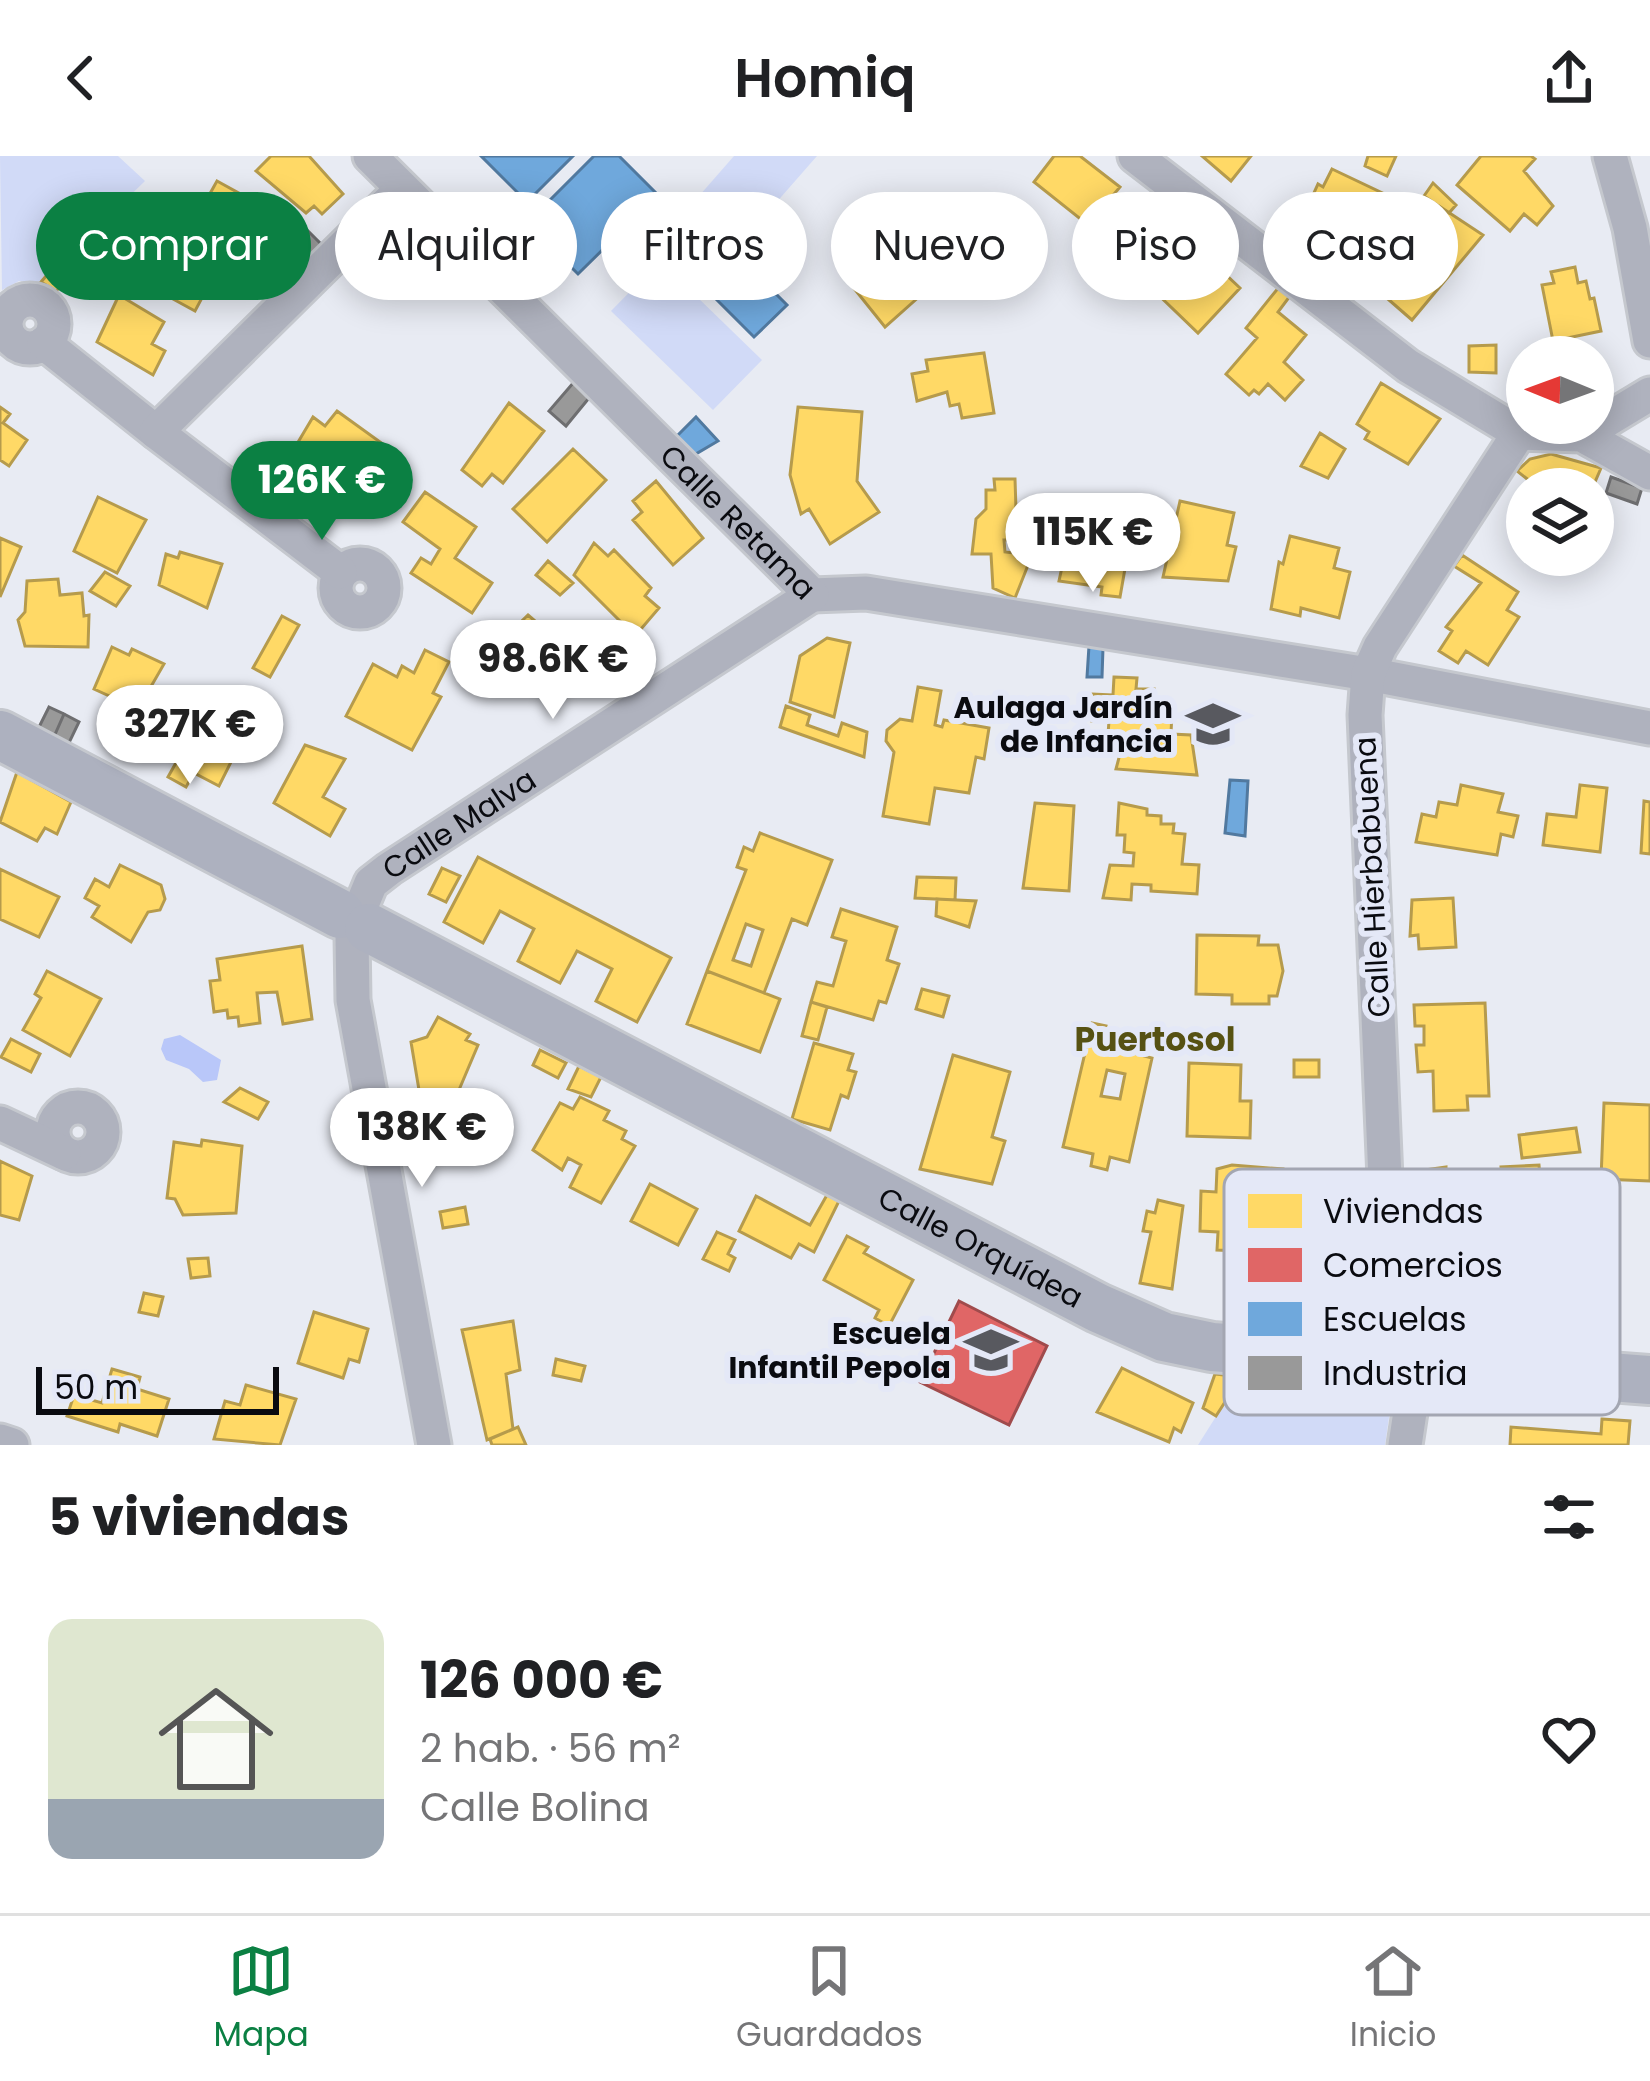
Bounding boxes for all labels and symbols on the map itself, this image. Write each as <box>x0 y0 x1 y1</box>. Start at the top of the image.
north arrow <box>1506 336 1614 444</box>
street label: Calle Retama <box>651 435 826 609</box>
pin: 126K € <box>224 441 420 543</box>
pin: 115K € <box>995 493 1191 595</box>
pin: 98.6K € <box>442 620 664 722</box>
pin: 327K € <box>92 685 288 787</box>
place label: Aulaga Jardín de Infancia <box>954 686 1173 763</box>
school or university icon: Aulaga Jardín de Infancia <box>1184 695 1242 753</box>
street label: Calle Hierbabuena <box>1343 736 1401 1018</box>
street label: Calle Malva <box>373 758 544 890</box>
district label: Puertosol <box>1075 1016 1235 1063</box>
pin: 138K € <box>324 1088 520 1190</box>
legend <box>1224 1169 1620 1415</box>
street label: Calle Orquídea <box>871 1176 1091 1318</box>
text: Viviendas <box>1323 1188 1483 1235</box>
text: Comercios <box>1323 1242 1503 1289</box>
text: Escuelas <box>1323 1296 1466 1343</box>
place label: Escuela Infantil Pepola <box>728 1312 951 1389</box>
school or university icon: Escuela Infantil Pepola <box>962 1321 1020 1379</box>
text: Industria <box>1323 1350 1468 1397</box>
scale bar <box>36 1361 279 1414</box>

